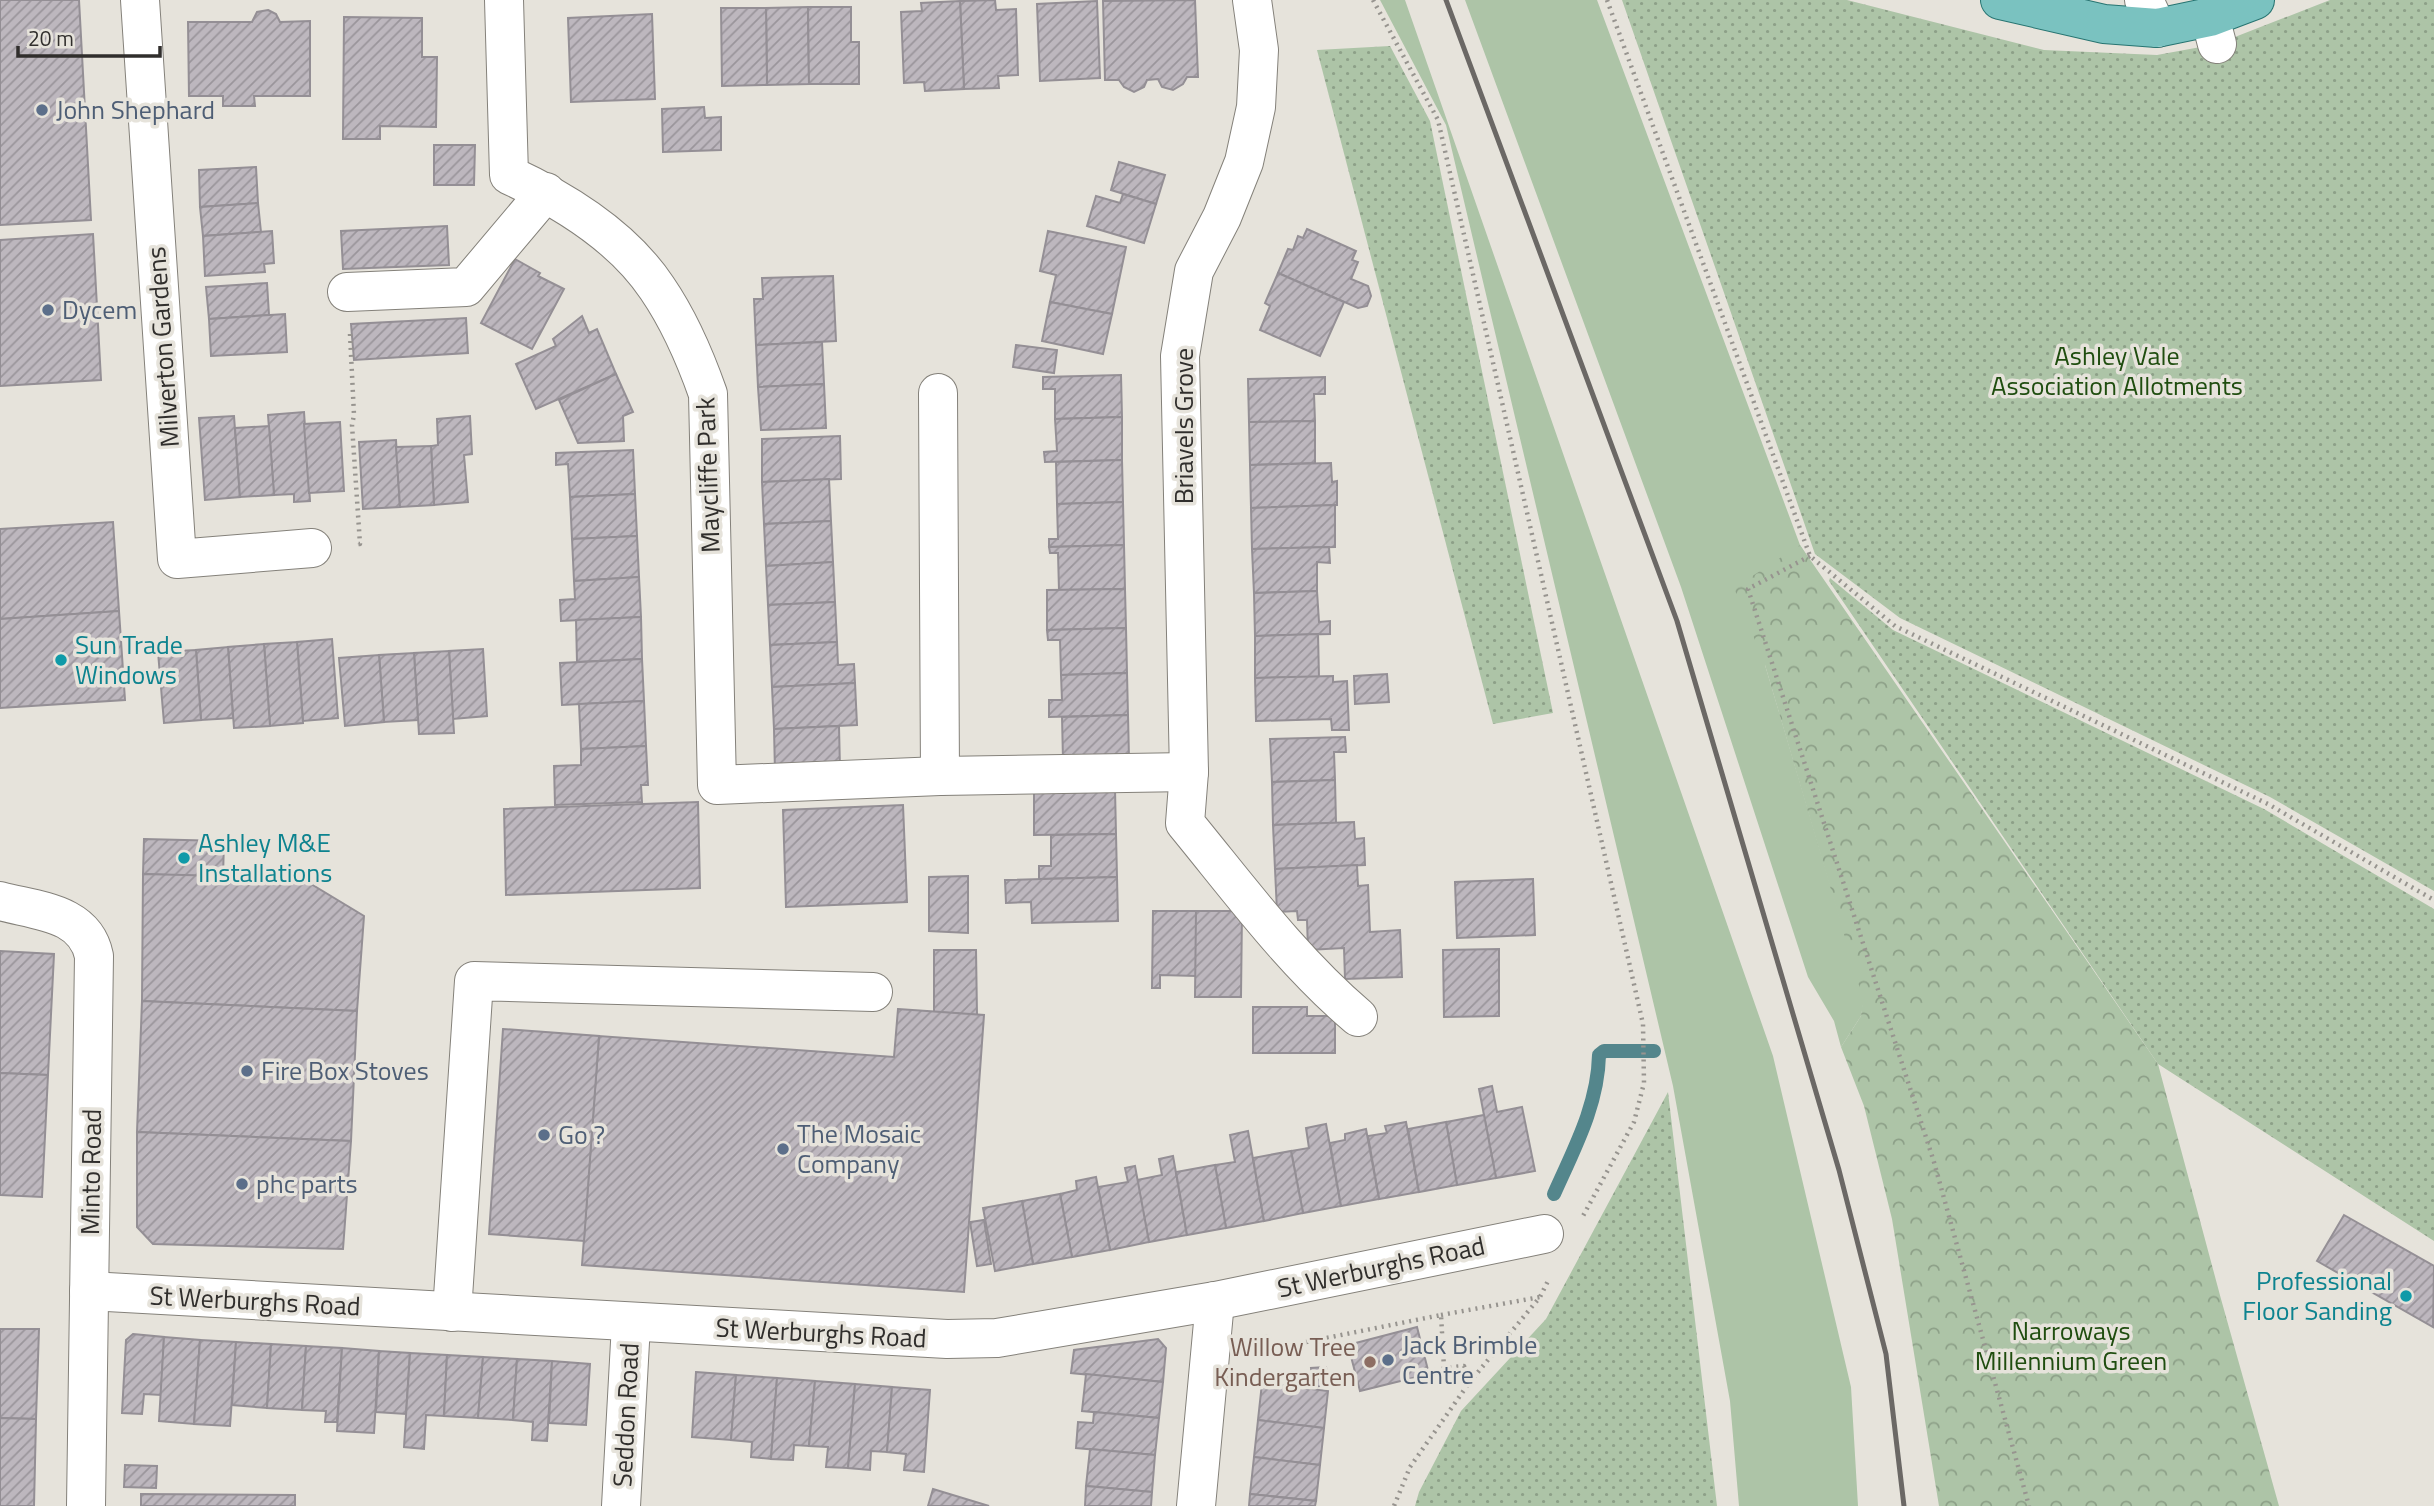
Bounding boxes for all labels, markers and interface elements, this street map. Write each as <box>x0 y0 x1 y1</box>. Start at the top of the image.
scale bar <box>18 14 159 58</box>
text: 20 m <box>28 22 74 54</box>
place label: John Shephard <box>56 90 215 129</box>
marker: John Shephard <box>34 102 50 118</box>
street label: Milverton Gardens <box>136 245 189 449</box>
place label: Dycem <box>62 290 137 329</box>
marker: Dycem <box>40 302 56 318</box>
park label: Ashley Vale Association Allotments <box>1991 336 2243 405</box>
street label: Briavels Grove <box>1164 348 1203 504</box>
street label: Maycliffe Park <box>685 397 730 554</box>
place label: Sun Trade Windows <box>75 625 183 694</box>
marker: Sun Trade Windows <box>53 652 69 668</box>
place label: Ashley M&E Installations <box>198 823 332 892</box>
marker: Ashley M&E Installations <box>176 850 192 866</box>
place label: Fire Box Stoves <box>261 1051 429 1090</box>
marker: Fire Box Stoves <box>239 1063 255 1079</box>
street label: Minto Road <box>70 1109 111 1235</box>
place label: The Mosaic Company <box>797 1114 921 1183</box>
place label: Go ? <box>558 1115 605 1154</box>
marker: Go ? <box>536 1127 552 1143</box>
marker: The Mosaic Company <box>775 1141 791 1157</box>
place label: phc parts <box>256 1164 358 1203</box>
marker: phc parts <box>234 1176 250 1192</box>
street label: St Werburghs Road <box>1274 1225 1488 1308</box>
place label: Professional Floor Sanding <box>2242 1261 2392 1330</box>
street label: St Werburghs Road <box>149 1276 361 1325</box>
marker: Professional Floor Sanding <box>2398 1288 2414 1304</box>
street label: St Werburghs Road <box>715 1308 927 1357</box>
park label: Narroways Millennium Green <box>1975 1311 2167 1380</box>
place label: Jack Brimble Centre <box>1402 1325 1537 1394</box>
place label: Willow Tree Kindergarten <box>1214 1327 1356 1396</box>
street label: Seddon Road <box>602 1342 649 1488</box>
marker: Jack Brimble Centre <box>1380 1352 1396 1368</box>
marker: Willow Tree Kindergarten <box>1362 1354 1378 1370</box>

